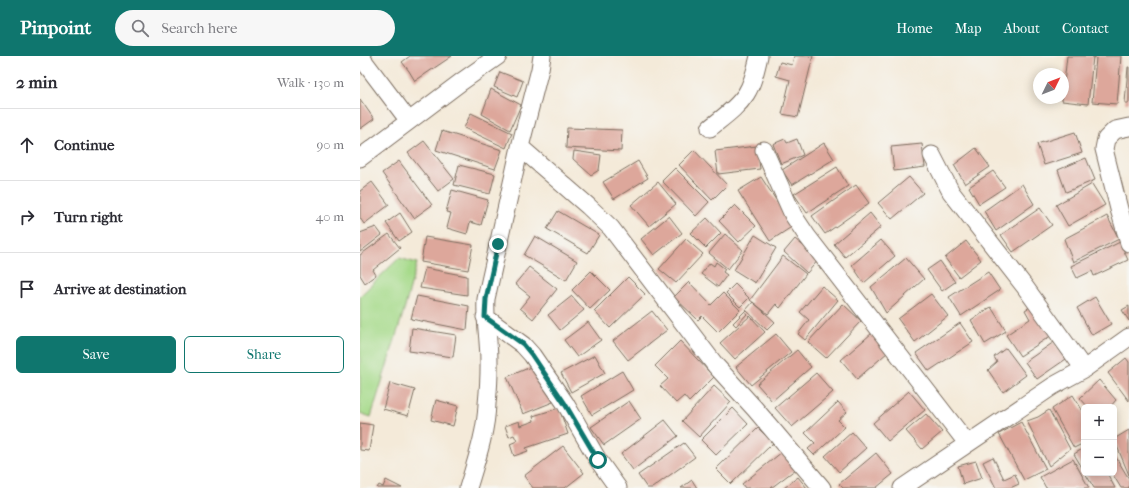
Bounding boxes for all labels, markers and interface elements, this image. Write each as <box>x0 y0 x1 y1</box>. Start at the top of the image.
search box <box>115 10 395 46</box>
text: Pinpoint <box>20 17 91 39</box>
icon: search <box>129 17 151 39</box>
text: Search here <box>161 19 237 37</box>
text: Home <box>896 20 933 37</box>
text: Map <box>955 20 982 37</box>
text: About <box>1004 20 1040 37</box>
text: Contact <box>1062 20 1109 37</box>
north arrow <box>1033 68 1069 104</box>
text: 2 min <box>16 72 57 92</box>
text: Walk · 130 m <box>277 75 344 90</box>
icon: ahead <box>16 134 38 156</box>
text: Continue <box>54 136 114 154</box>
text: 90 m <box>316 137 344 152</box>
icon: right <box>16 206 38 228</box>
text: Turn right <box>54 208 123 226</box>
text: 40 m <box>316 209 344 224</box>
route end <box>489 235 507 253</box>
icon: arrive <box>16 278 38 300</box>
text: Arrive at destination <box>54 280 186 298</box>
button: Save <box>16 336 176 373</box>
button: Share <box>184 336 344 373</box>
map controls <box>1081 404 1117 476</box>
button: + <box>1081 404 1117 440</box>
button: − <box>1081 440 1117 476</box>
route start <box>589 451 607 469</box>

